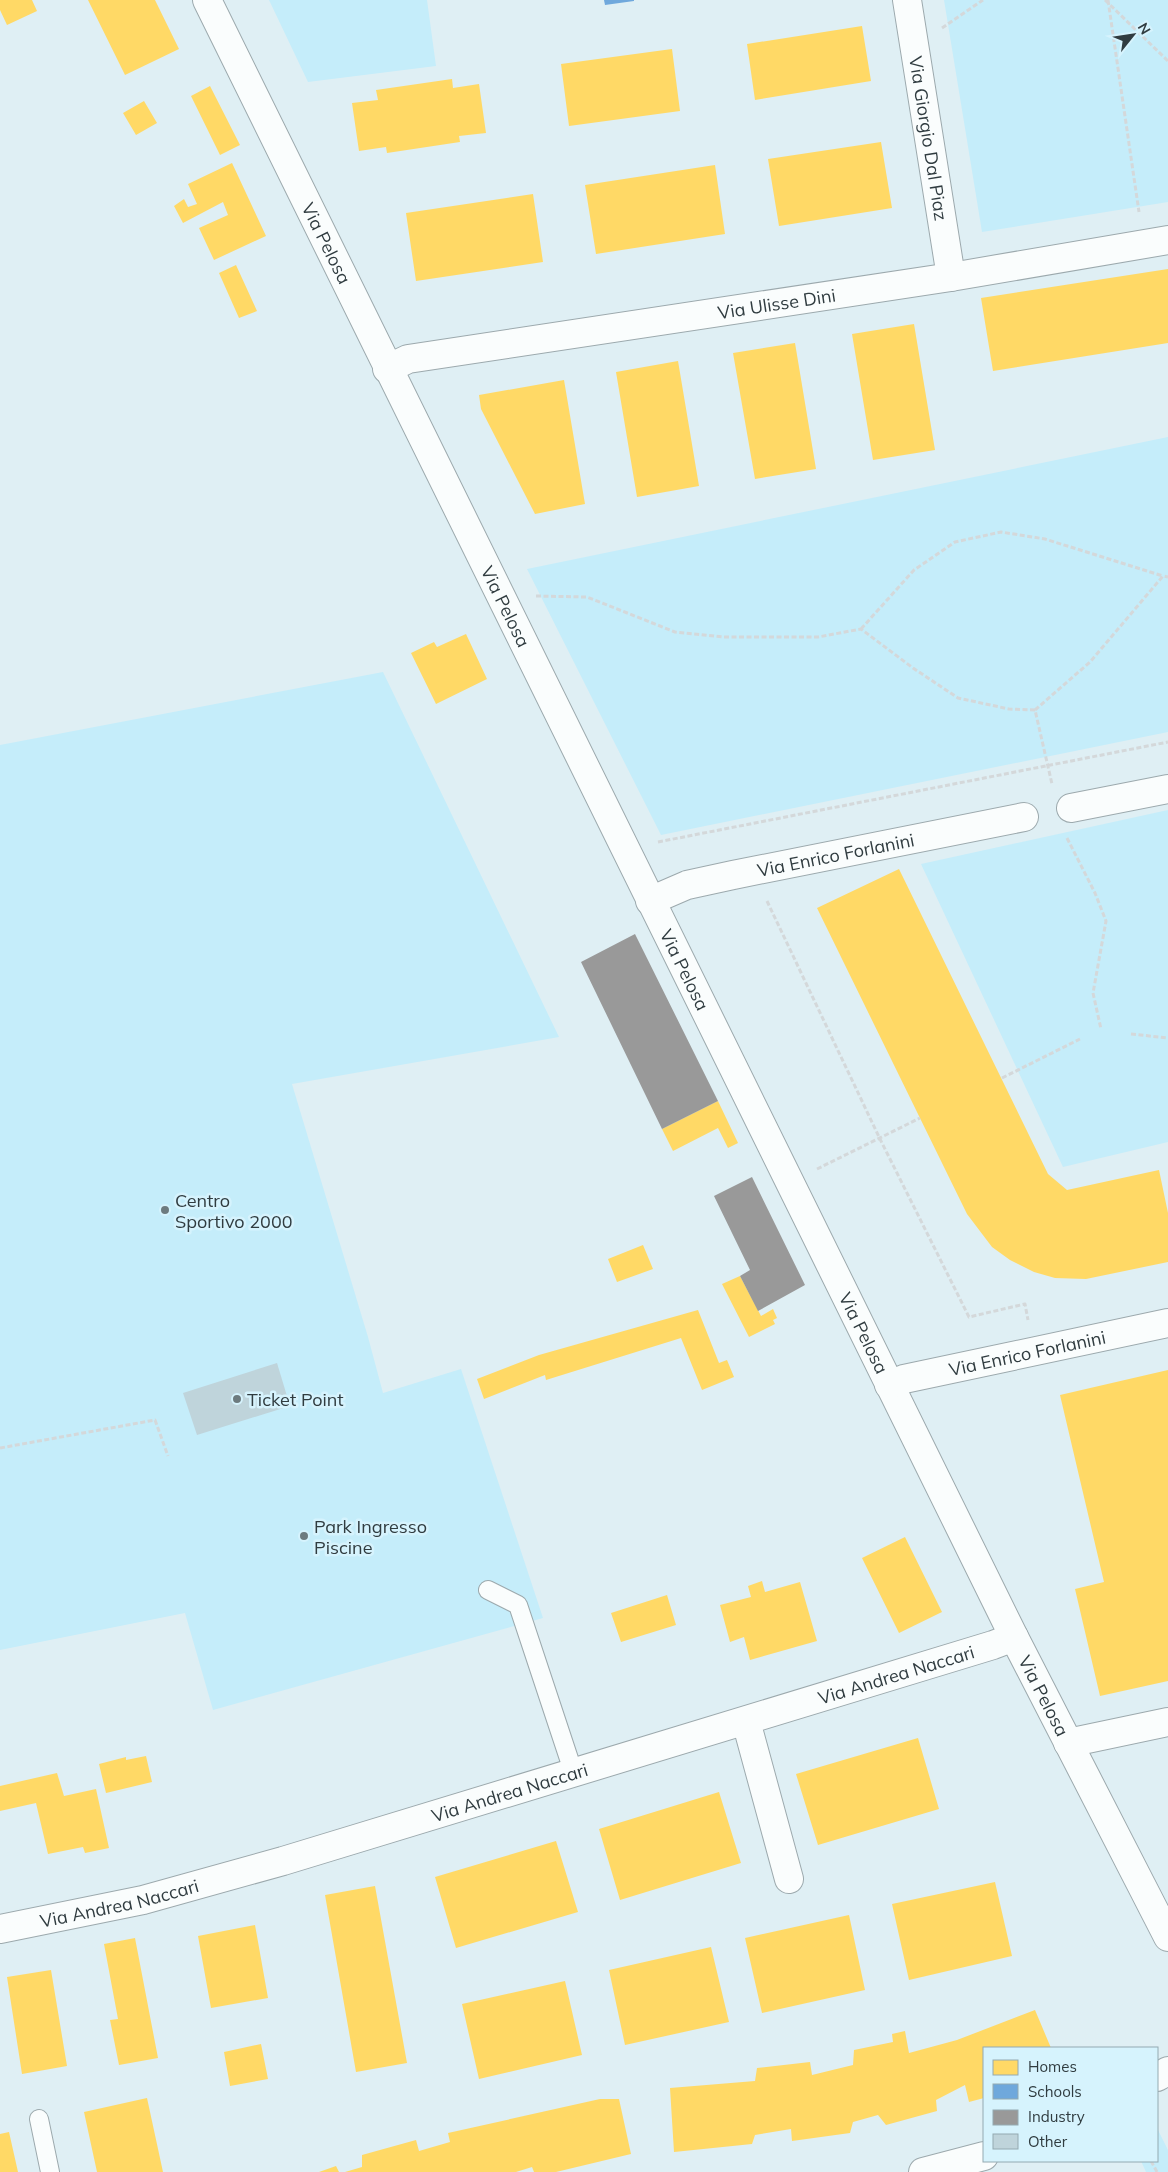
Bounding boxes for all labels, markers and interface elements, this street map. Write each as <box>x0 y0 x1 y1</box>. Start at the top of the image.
north arrow <box>1108 10 1158 60</box>
text: N <box>1134 19 1155 38</box>
street label: Via Giorgio Dal Piaz <box>905 54 953 222</box>
street label: Via Pelosa <box>297 199 357 288</box>
street label: Via Ulisse Dini <box>716 283 837 324</box>
street label: Via Pelosa <box>476 562 536 651</box>
street label: Via Enrico Forlanini <box>755 828 916 881</box>
street label: Via Pelosa <box>655 925 715 1014</box>
place label: Centro Sportivo 2000 <box>175 1189 293 1233</box>
marker: Centro Sportivo 2000 <box>159 1204 171 1216</box>
street label: Via Pelosa <box>834 1288 894 1377</box>
street label: Via Enrico Forlanini <box>947 1325 1108 1381</box>
place label: Ticket Point <box>247 1388 344 1411</box>
marker: Ticket Point <box>231 1393 243 1405</box>
place label: Park Ingresso Piscine <box>314 1515 427 1559</box>
marker: Park Ingresso Piscine <box>298 1530 310 1542</box>
street label: Via Andrea Naccari <box>815 1640 977 1709</box>
street label: Via Pelosa <box>1014 1651 1074 1740</box>
street label: Via Andrea Naccari <box>429 1757 590 1827</box>
street label: Via Andrea Naccari <box>38 1874 201 1932</box>
legend <box>983 2047 1158 2162</box>
text: Homes <box>1028 2057 1077 2076</box>
text: Schools <box>1028 2082 1082 2101</box>
text: Industry <box>1028 2107 1085 2126</box>
text: Other <box>1028 2132 1068 2151</box>

